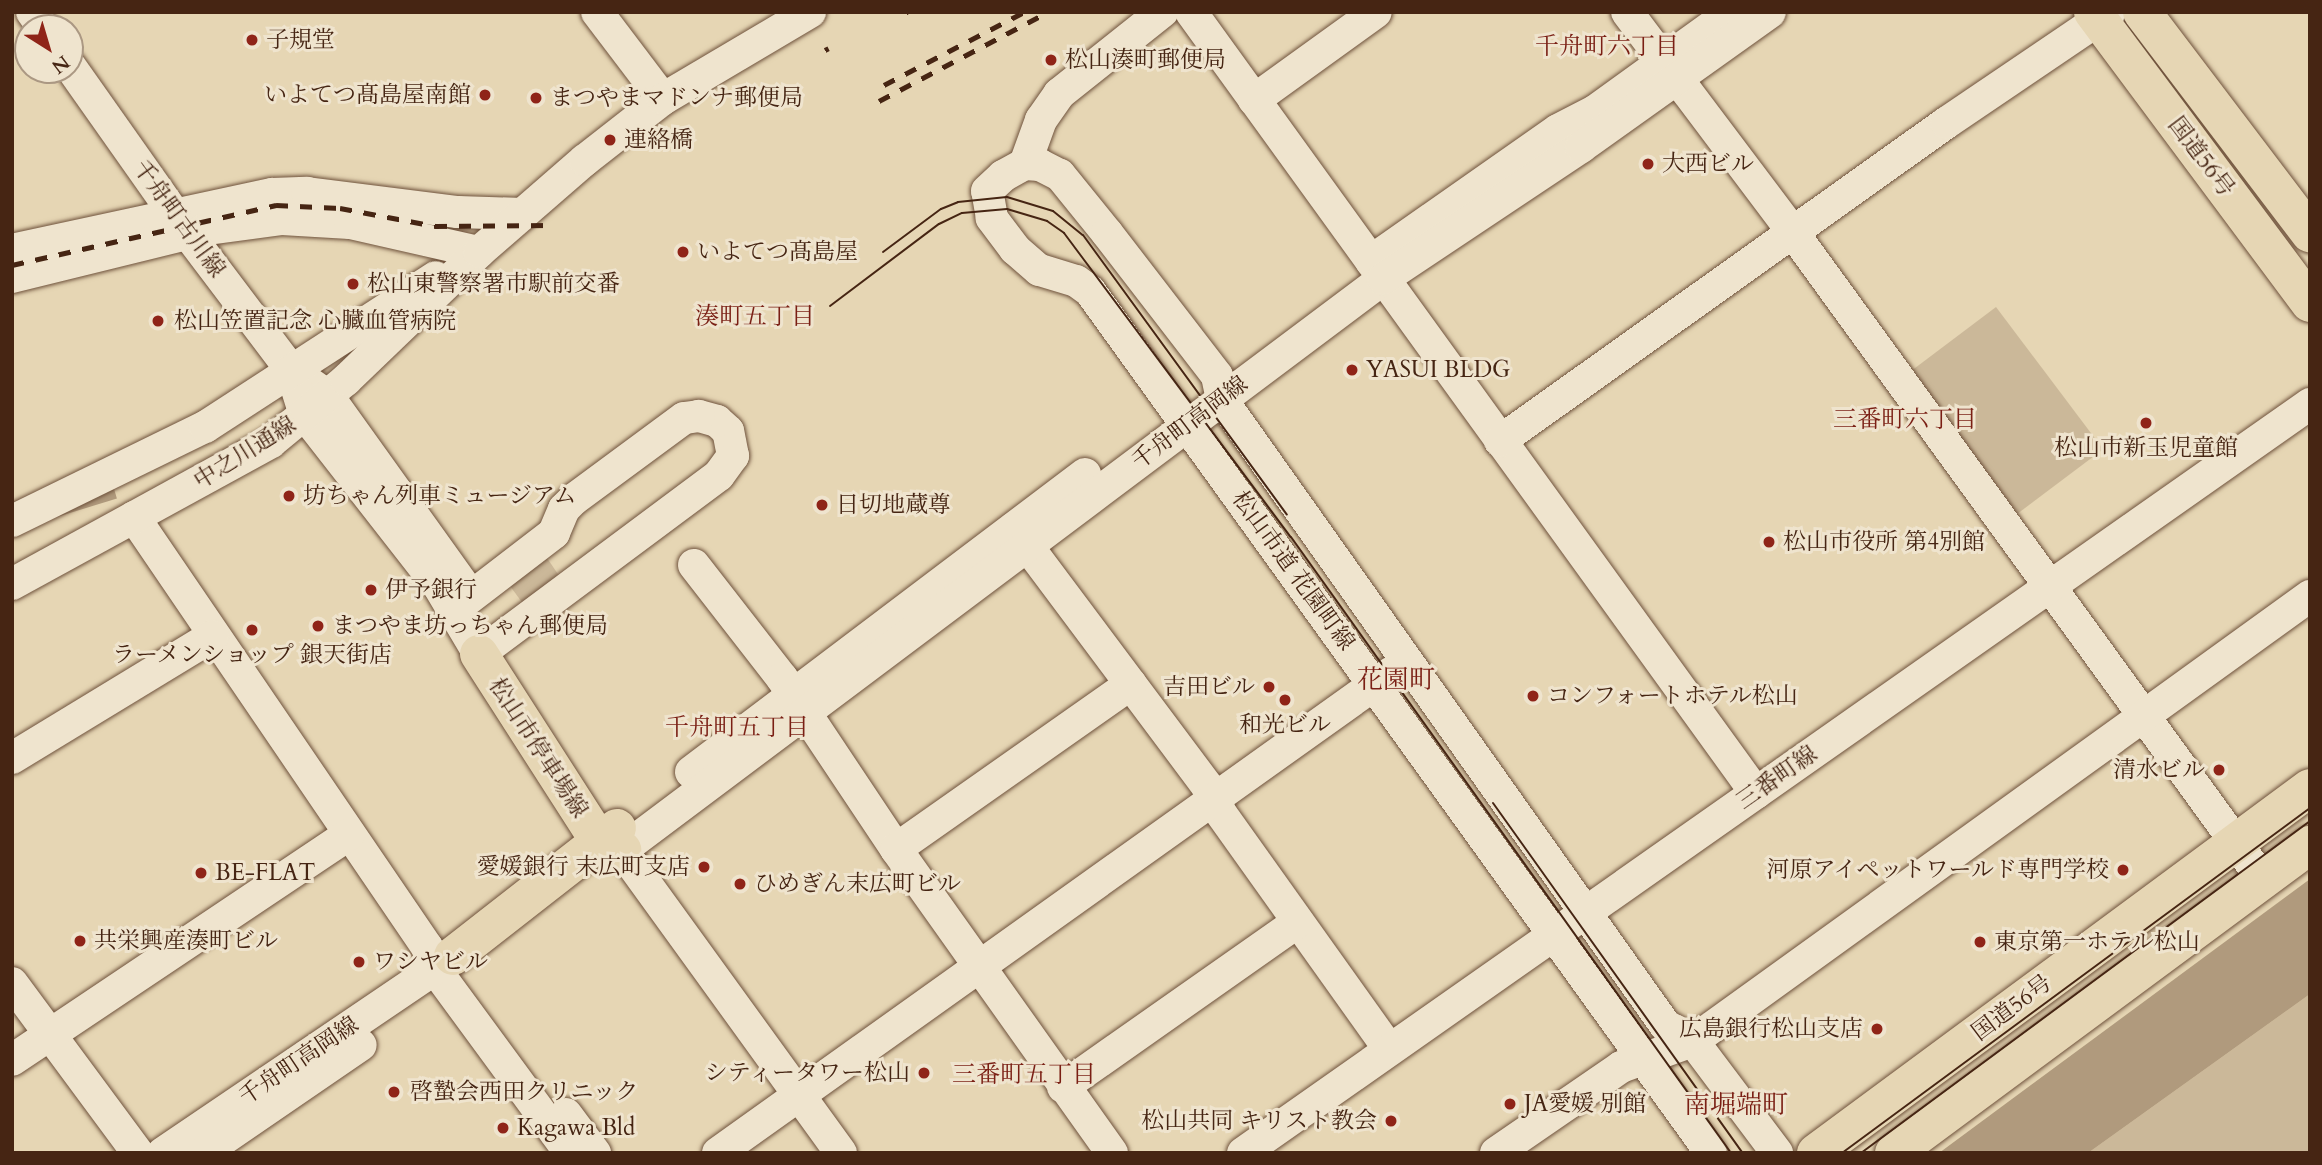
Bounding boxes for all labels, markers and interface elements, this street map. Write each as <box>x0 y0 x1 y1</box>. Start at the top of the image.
north arrow <box>14 14 84 84</box>
place label: 子規堂 <box>266 26 335 54</box>
marker: 子規堂 <box>244 32 260 48</box>
district label: 千舟町六丁目 <box>1535 33 1679 61</box>
place label: 松山湊町郵便局 <box>1065 46 1226 74</box>
text: N <box>46 49 75 80</box>
marker: 松山湊町郵便局 <box>1043 52 1059 68</box>
place label: いよてつ髙島屋南館 <box>264 81 471 109</box>
place label: まつやまマドンナ郵便局 <box>550 84 803 112</box>
marker: いよてつ髙島屋南館 <box>477 87 493 103</box>
marker: まつやまマドンナ郵便局 <box>528 90 544 106</box>
street label: 国道56号 <box>2162 112 2240 202</box>
place label: 連絡橋 <box>624 126 693 154</box>
marker: 連絡橋 <box>602 132 618 148</box>
place label: 大西ビル <box>1662 150 1754 178</box>
street label: 千舟町古川線 <box>127 155 231 283</box>
marker: 大西ビル <box>1640 156 1656 172</box>
place label: いよてつ髙島屋 <box>697 238 858 266</box>
marker: いよてつ髙島屋 <box>675 244 691 260</box>
place label: 松山東警察署市駅前交番 <box>367 270 620 298</box>
marker: 松山東警察署市駅前交番 <box>345 276 361 292</box>
district label: 湊町五丁目 <box>695 303 815 331</box>
place label: 松山笠置記念 心臓血管病院 <box>174 307 456 335</box>
marker: 松山笠置記念 心臓血管病院 <box>148 311 168 331</box>
place label: YASUI BLDG <box>1366 356 1510 384</box>
marker: YASUI BLDG <box>1344 362 1360 378</box>
street label: 千舟町高岡線 <box>1127 370 1253 476</box>
district label: 三番町六丁目 <box>1833 406 1977 434</box>
street label: 中之川通線 <box>189 411 301 495</box>
marker: 松山市新玉児童館 <box>2138 415 2154 431</box>
place label: 松山市新玉児童館 <box>2054 434 2238 462</box>
place label: 坊ちゃん列車ミュージアム <box>303 482 579 510</box>
street label: 松山市道 花園町線 <box>1226 486 1360 656</box>
marker: 坊ちゃん列車ミュージアム <box>281 488 297 504</box>
place label: 日切地蔵尊 <box>836 491 951 519</box>
marker: 日切地蔵尊 <box>814 497 830 513</box>
place label: 松山市役所 第4別館 <box>1783 528 1985 556</box>
marker: 松山市役所 第4別館 <box>1761 534 1777 550</box>
place label: 伊予銀行 <box>385 576 477 604</box>
marker: 伊予銀行 <box>363 582 379 598</box>
place label: まつやま坊っちゃん郵便局 <box>332 612 608 640</box>
marker: まつやま坊っちゃん郵便局 <box>310 618 326 634</box>
marker: ラーメンショップ 銀天街店 <box>244 622 260 638</box>
place label: ラーメンショップ 銀天街店 <box>111 641 393 669</box>
district label: 花園町 <box>1357 664 1435 696</box>
street label: 松山市停車場線 <box>483 673 593 823</box>
place label: 吉田ビル <box>1163 673 1255 701</box>
marker: 吉田ビル <box>1261 679 1277 695</box>
place label: コンフォートホテル松山 <box>1547 682 1800 710</box>
marker: コンフォートホテル松山 <box>1525 688 1541 704</box>
marker: 和光ビル <box>1277 692 1293 708</box>
place label: 和光ビル <box>1239 711 1331 739</box>
district label: 千舟町五丁目 <box>665 714 809 742</box>
street label: 三番町線 <box>1731 740 1823 816</box>
place label: 清水ビル <box>2113 756 2205 784</box>
marker: 清水ビル <box>2211 762 2227 778</box>
place label: 愛媛銀行 末広町支店 <box>477 853 690 881</box>
place label: 河原アイペットワールド専門学校 <box>1764 856 2109 884</box>
place label: BE-FLAT <box>215 859 315 887</box>
marker: 愛媛銀行 末広町支店 <box>696 859 712 875</box>
marker: 河原アイペットワールド専門学校 <box>2115 862 2131 878</box>
marker: BE-FLAT <box>193 865 209 881</box>
place label: ひめぎん末広町ビル <box>754 870 961 898</box>
marker: ひめぎん末広町ビル <box>732 876 748 892</box>
place label: 共栄興産湊町ビル <box>94 927 278 955</box>
place label: 東京第一ホテル松山 <box>1994 928 2201 956</box>
marker: 共栄興産湊町ビル <box>72 933 88 949</box>
marker: 東京第一ホテル松山 <box>1972 934 1988 950</box>
place label: ワシヤビル <box>373 948 488 976</box>
marker: ワシヤビル <box>351 954 367 970</box>
street label: 国道56号 <box>1967 969 2057 1047</box>
street label: 千舟町高岡線 <box>234 1011 364 1111</box>
place label: 広島銀行松山支店 <box>1679 1015 1863 1043</box>
marker: 広島銀行松山支店 <box>1869 1021 1885 1037</box>
place label: シティータワー松山 <box>703 1059 910 1087</box>
district label: 三番町五丁目 <box>952 1061 1096 1089</box>
marker: シティータワー松山 <box>916 1065 932 1081</box>
place label: 啓蟄会西田クリニック <box>410 1078 640 1106</box>
marker: 啓蟄会西田クリニック <box>384 1082 404 1102</box>
district label: 南堀端町 <box>1684 1089 1788 1121</box>
place label: JA愛媛 別館 <box>1524 1090 1646 1118</box>
marker: JA愛媛 別館 <box>1502 1096 1518 1112</box>
place label: 松山共同 キリスト教会 <box>1141 1107 1377 1135</box>
marker: 松山共同 キリスト教会 <box>1383 1113 1399 1129</box>
place label: Kagawa Bld <box>517 1114 635 1142</box>
marker: Kagawa Bld <box>495 1120 511 1136</box>

